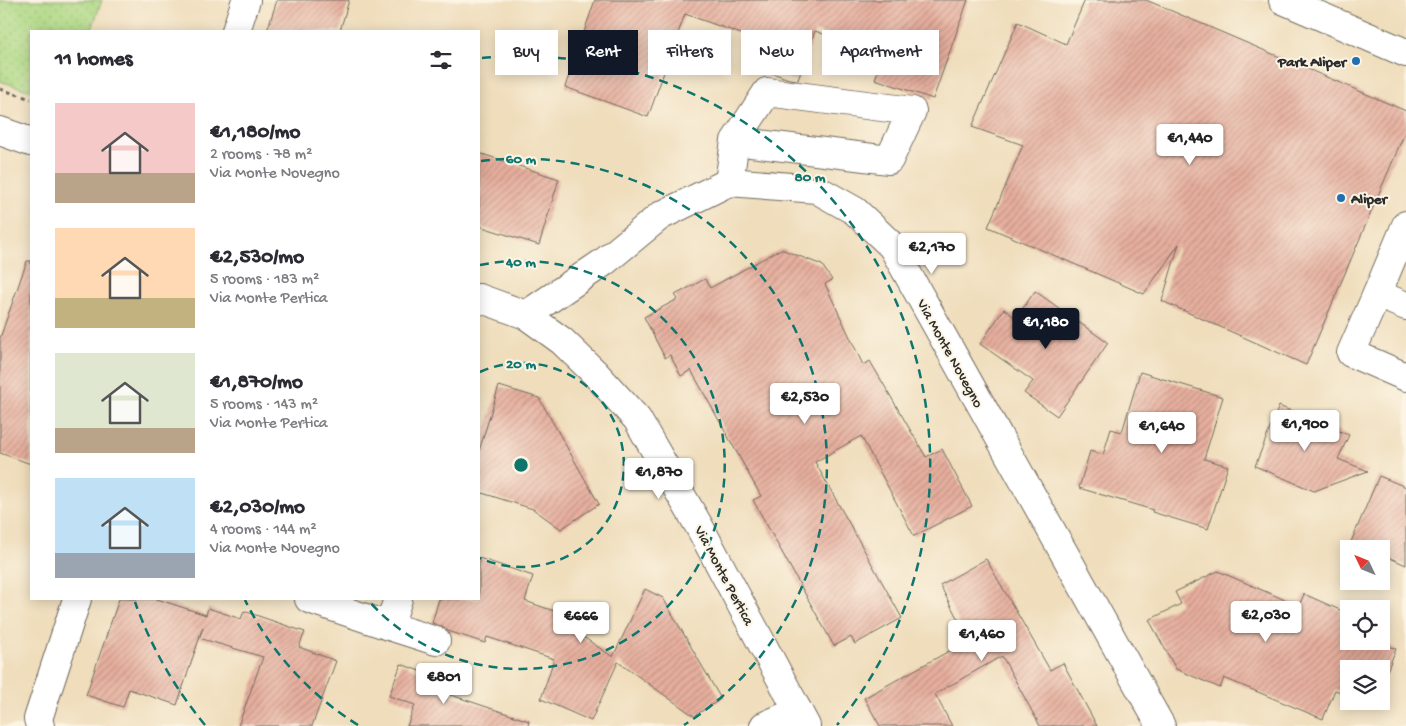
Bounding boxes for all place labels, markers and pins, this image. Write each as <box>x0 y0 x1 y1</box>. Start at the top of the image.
place label: Park Aliper <box>1277 54 1348 72</box>
marker: Park Aliper <box>1350 55 1362 67</box>
pin: €1,440 <box>1149 124 1231 166</box>
place label: Aliper <box>1350 191 1389 209</box>
marker: Aliper <box>1335 192 1347 204</box>
pin: €2,170 <box>891 232 973 275</box>
pin: €1,180 <box>1005 308 1087 350</box>
pin: €2,530 <box>764 382 846 425</box>
pin: €1,900 <box>1264 410 1346 452</box>
pin: €1,640 <box>1121 412 1203 454</box>
centre of rings <box>512 456 530 474</box>
pin: €1,870 <box>618 458 700 500</box>
pin: €2,030 <box>1225 600 1307 643</box>
pin: €666 <box>551 602 611 644</box>
pin: €1,460 <box>941 620 1023 662</box>
pin: €801 <box>414 662 474 705</box>

